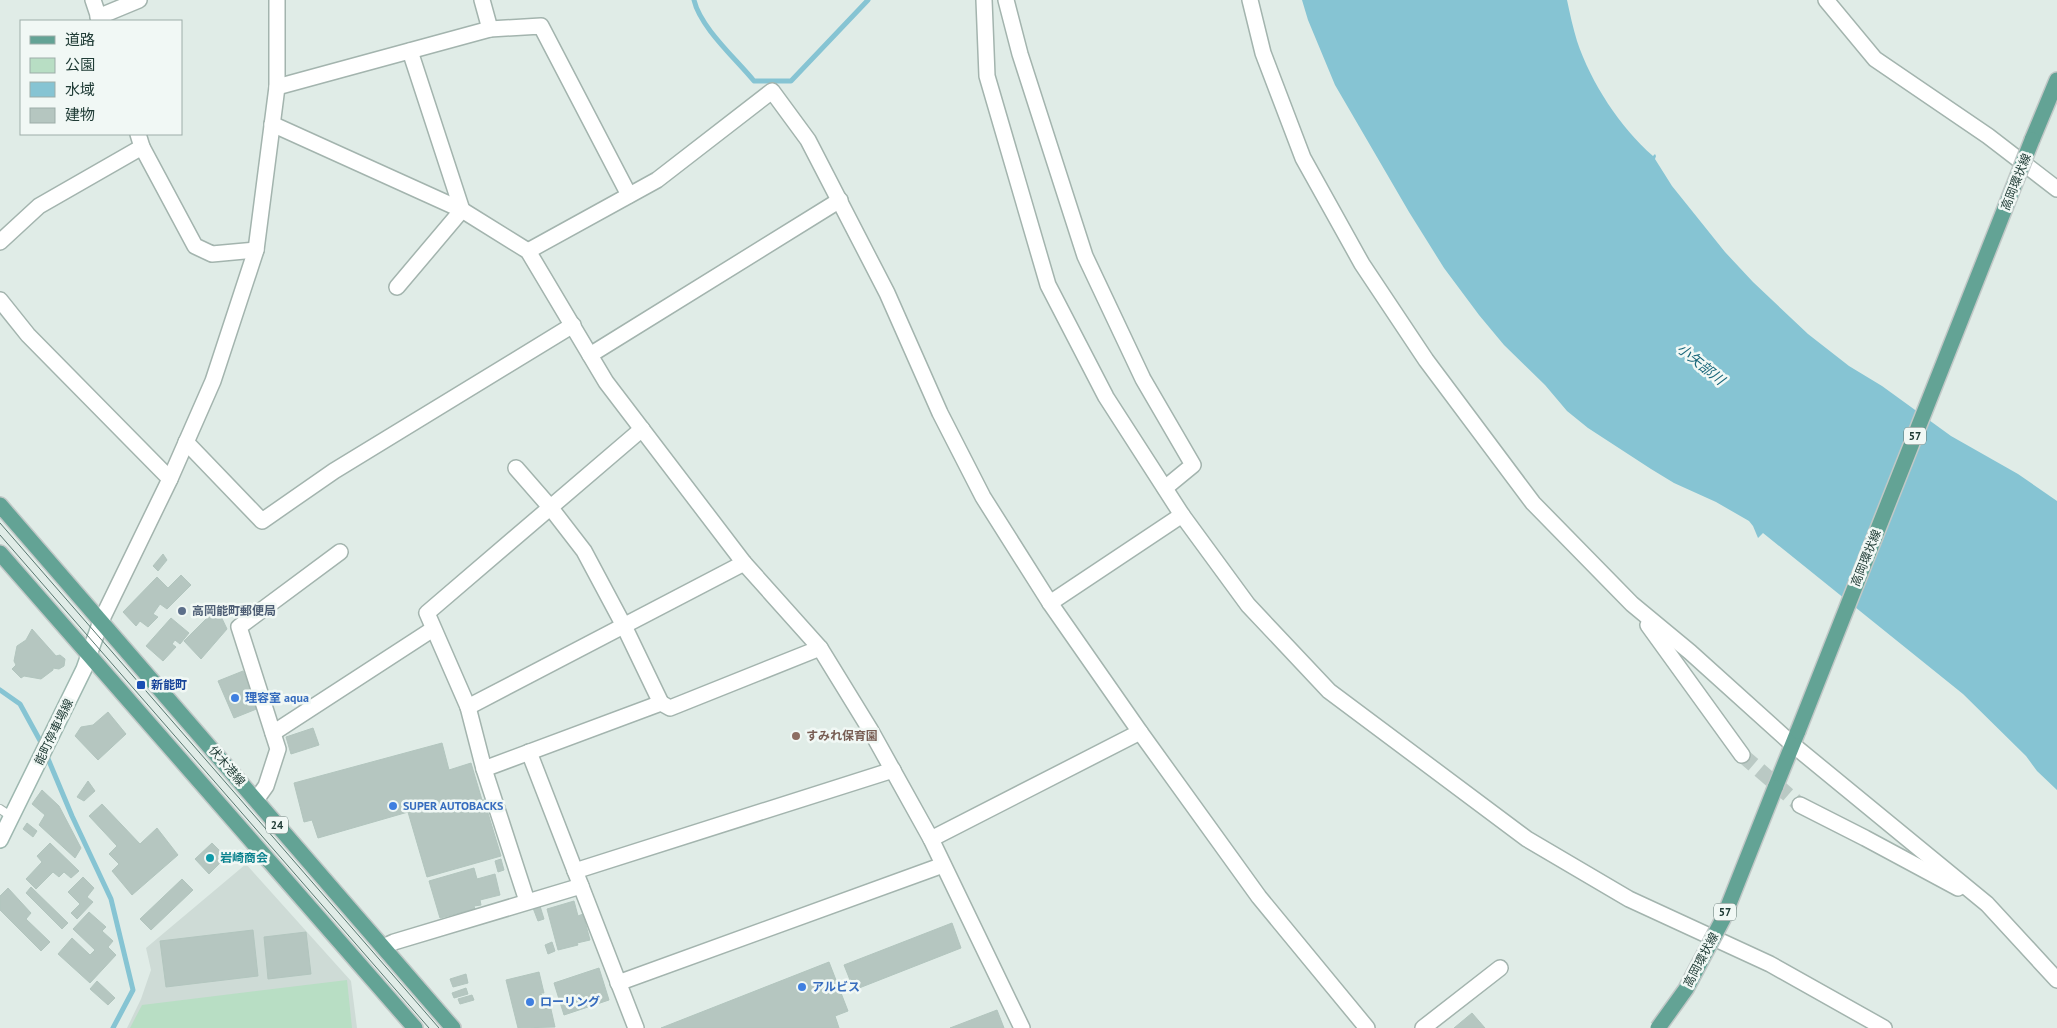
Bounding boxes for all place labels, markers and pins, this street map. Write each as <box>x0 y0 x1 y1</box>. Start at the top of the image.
place label: 高岡能町郵便局 <box>192 603 276 618</box>
marker: 高岡能町郵便局 <box>176 605 188 617</box>
place label: 新能町 <box>151 677 187 692</box>
marker: 新能町 <box>135 679 147 691</box>
place label: 理容室 aqua <box>245 690 309 705</box>
marker: 理容室 aqua <box>229 692 241 704</box>
place label: すみれ保育園 <box>806 728 878 743</box>
marker: すみれ保育園 <box>790 730 802 742</box>
place label: SUPER AUTOBACKS <box>403 798 503 813</box>
marker: SUPER AUTOBACKS <box>387 800 399 812</box>
place label: 岩崎商会 <box>220 850 268 865</box>
marker: 岩崎商会 <box>204 852 216 864</box>
place label: アルビス <box>812 979 860 994</box>
marker: アルビス <box>796 981 808 993</box>
place label: ローリング <box>540 994 600 1009</box>
marker: ローリング <box>524 996 536 1008</box>

